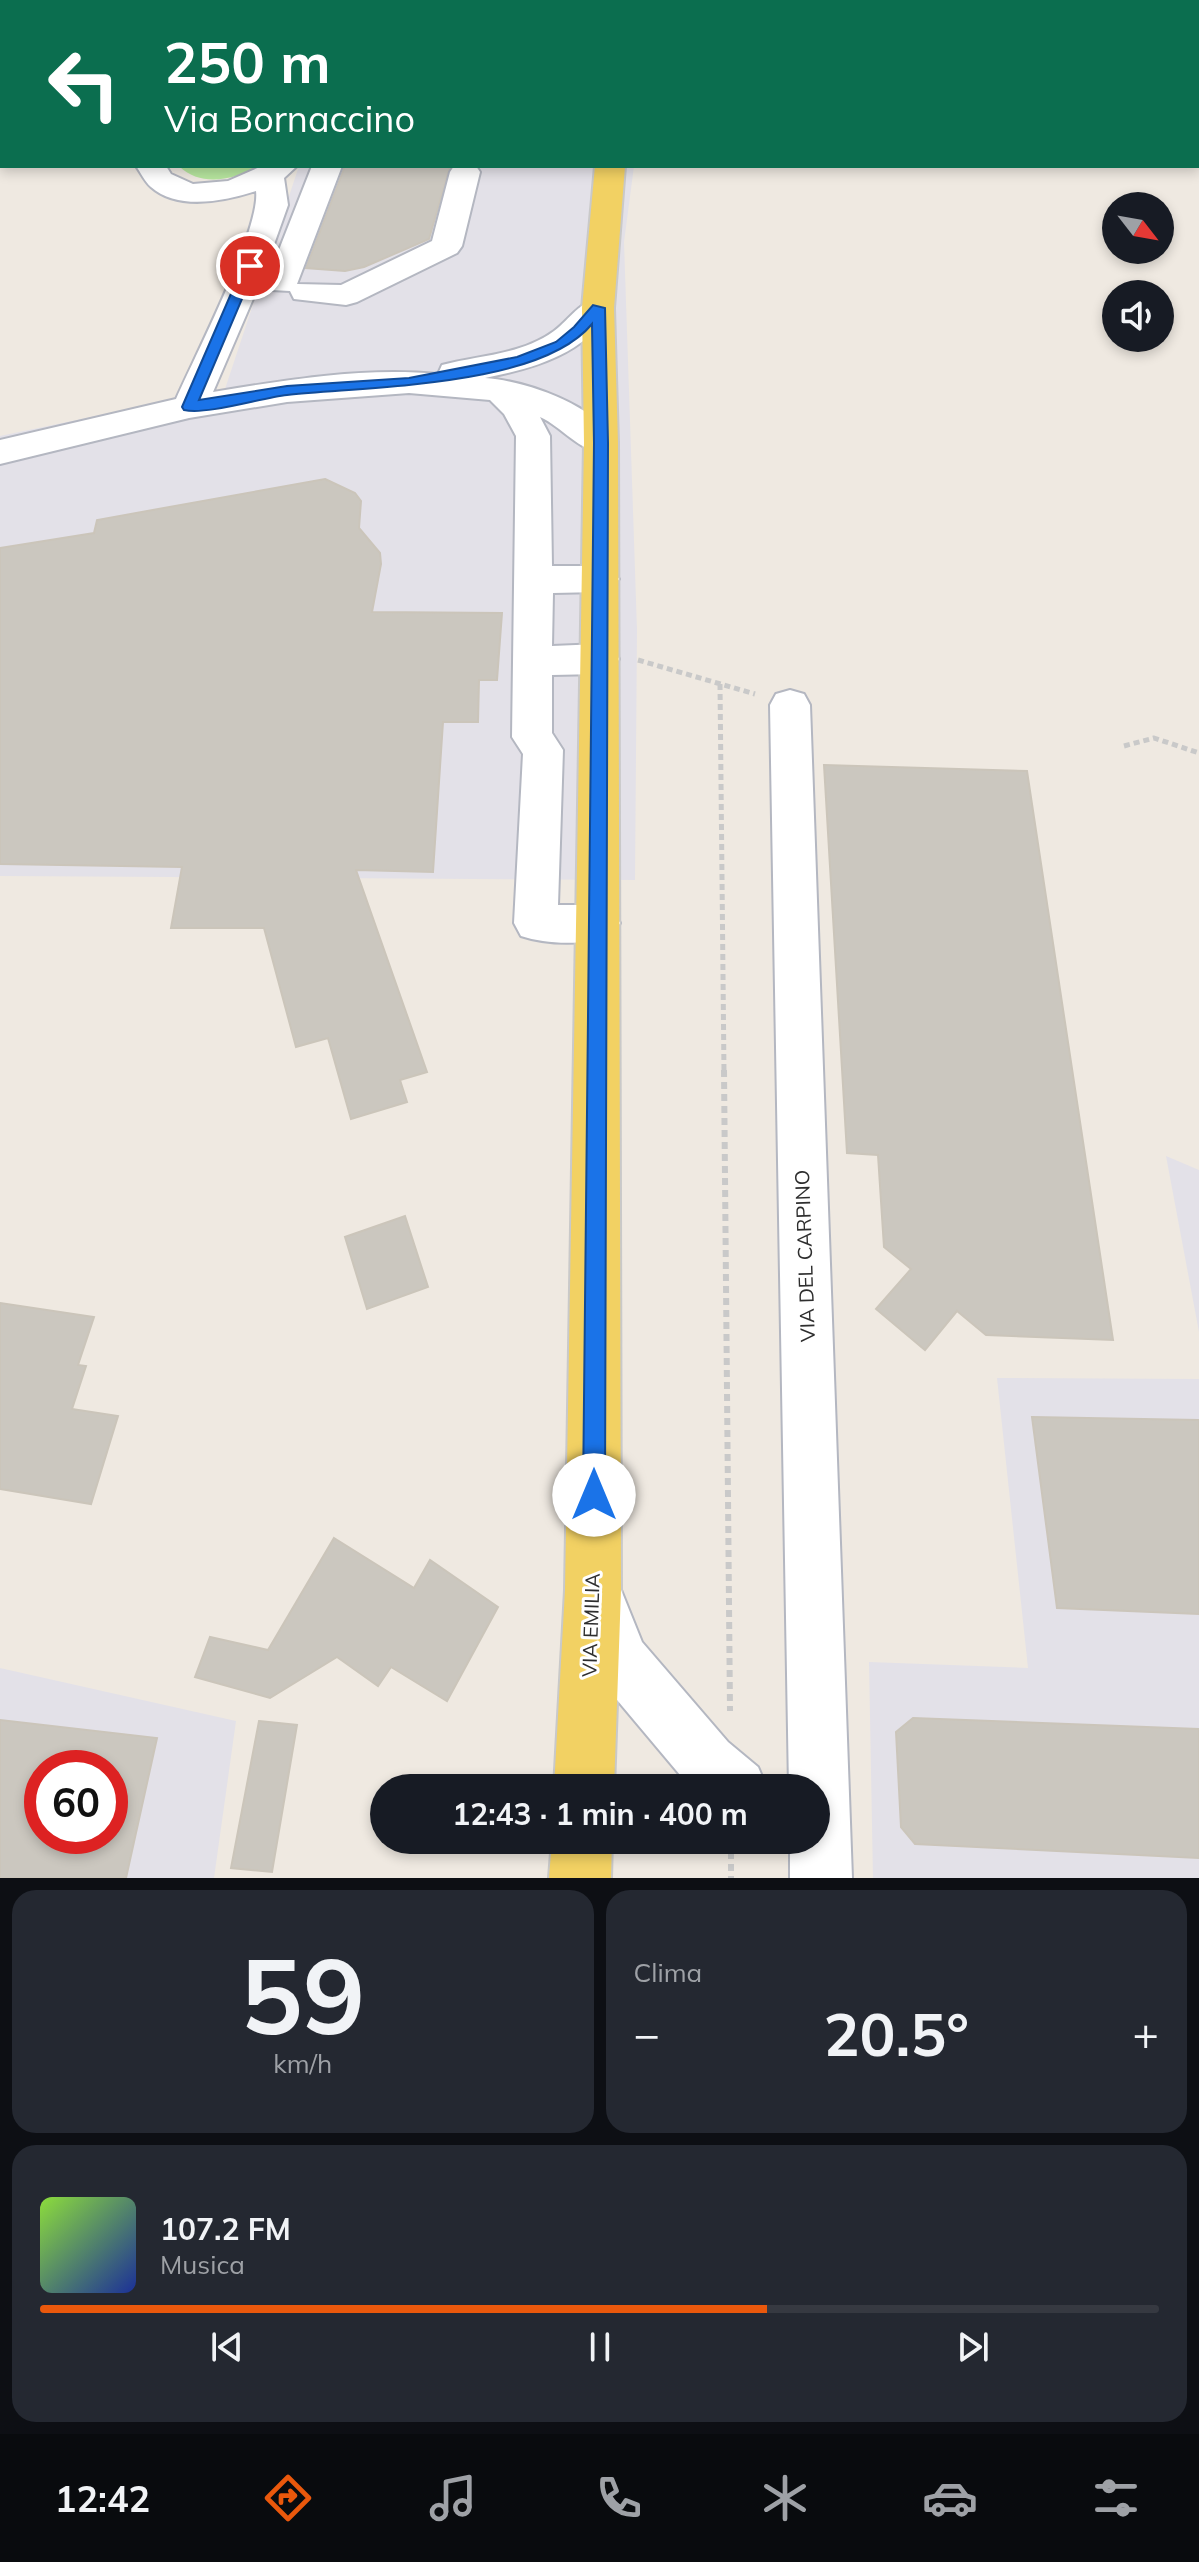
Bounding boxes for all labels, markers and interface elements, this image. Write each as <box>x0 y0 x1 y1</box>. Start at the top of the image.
text: 250 m <box>164 27 331 97</box>
icon: left <box>32 32 136 136</box>
text: Via Bornaccino <box>164 96 415 141</box>
north arrow <box>1102 192 1174 264</box>
map controls <box>1102 192 1174 352</box>
pin <box>216 232 284 300</box>
icon: arrive <box>228 244 272 288</box>
button: sound <box>1102 280 1174 352</box>
street label: VIA DEL CARPINO <box>789 1169 820 1343</box>
position arrow <box>552 1453 636 1537</box>
street label: VIA EMILIA <box>576 1572 605 1677</box>
speed limit sign: 60 <box>24 1750 128 1854</box>
text: 12:43 · 1 min · 400 m <box>452 1795 748 1833</box>
text: 59 <box>240 1929 365 2060</box>
text: Clima <box>634 1956 702 1989</box>
text: 20.5° <box>823 1996 969 2071</box>
text: − <box>634 2006 660 2061</box>
text: + <box>1133 2006 1159 2061</box>
text: km/h <box>273 2047 332 2080</box>
text: 107.2 FM <box>160 2210 291 2248</box>
text: Musica <box>160 2248 245 2281</box>
icon: previous <box>205 2325 249 2369</box>
icon: pause <box>578 2325 622 2369</box>
icon: next <box>951 2325 995 2369</box>
icon: directions <box>260 2470 316 2526</box>
icon: music <box>425 2470 481 2526</box>
icon: phone <box>591 2470 647 2526</box>
icon: climate <box>757 2470 813 2526</box>
icon: car <box>922 2470 978 2526</box>
icon: filters <box>1088 2470 1144 2526</box>
text: 12:42 <box>55 2476 150 2521</box>

